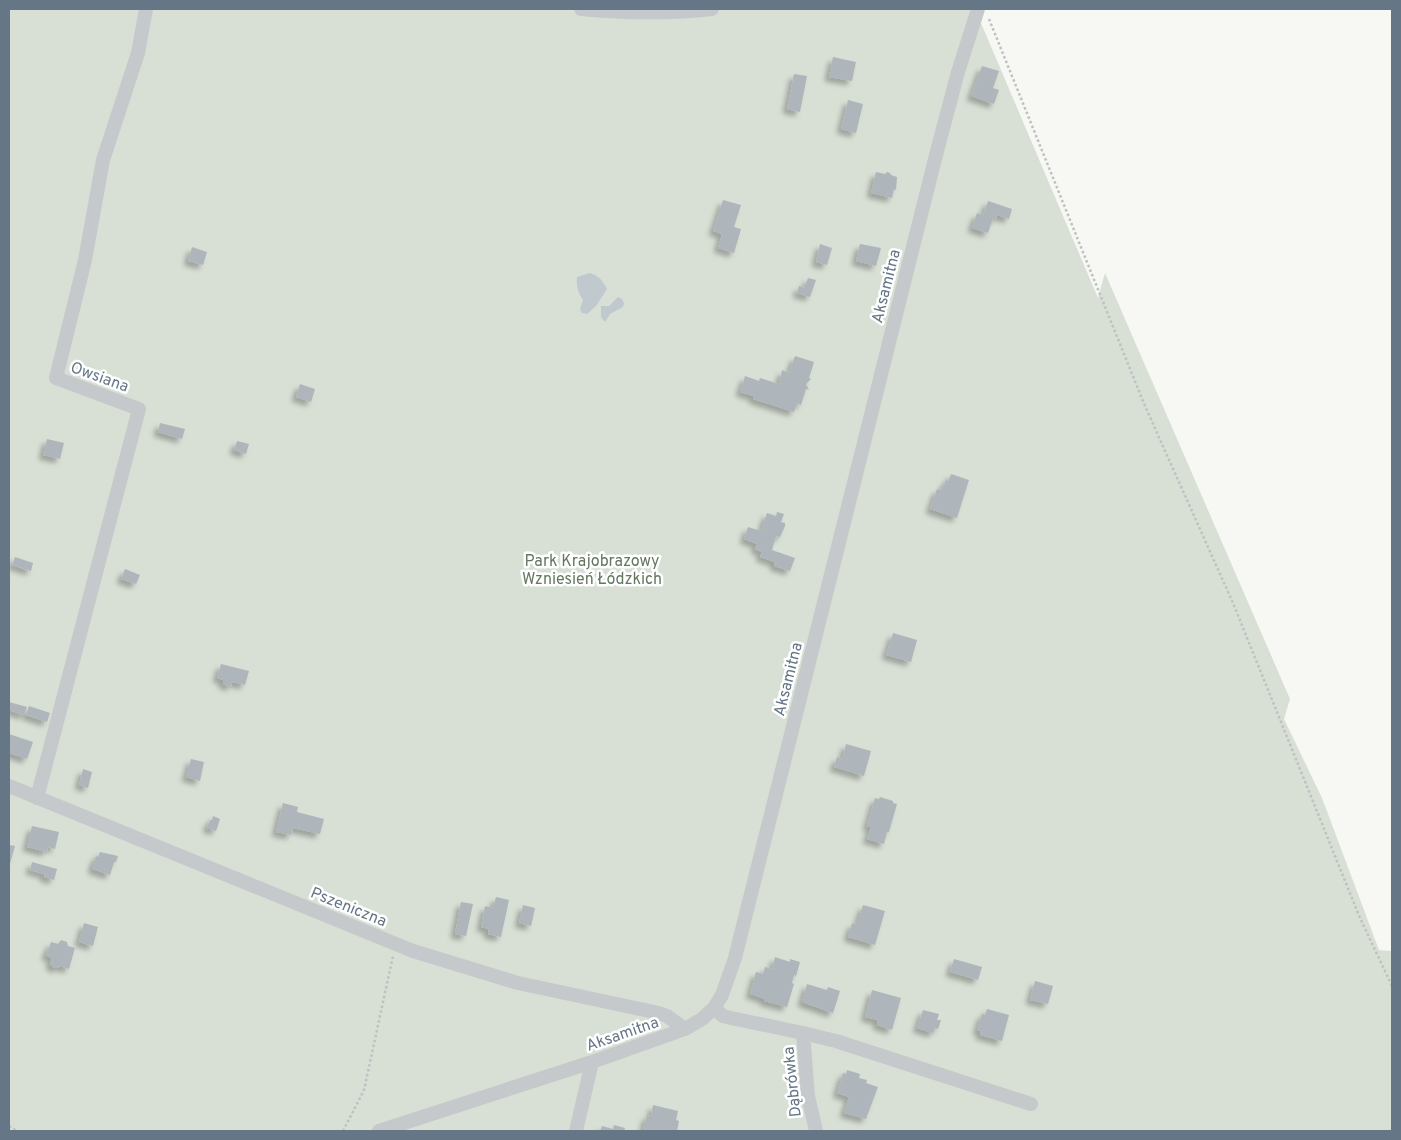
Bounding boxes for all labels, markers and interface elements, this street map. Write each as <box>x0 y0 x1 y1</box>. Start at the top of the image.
street label: Aksamitna <box>868 247 906 326</box>
street label: Owsiana <box>67 358 131 398</box>
park label: Park Krajobrazowy Wzniesień Łódzkich <box>522 552 662 590</box>
street label: Aksamitna <box>770 640 808 719</box>
street label: Pszeniczna <box>307 884 389 932</box>
street label: Aksamitna <box>584 1013 662 1057</box>
street label: Dąbrówka <box>779 1046 807 1118</box>

